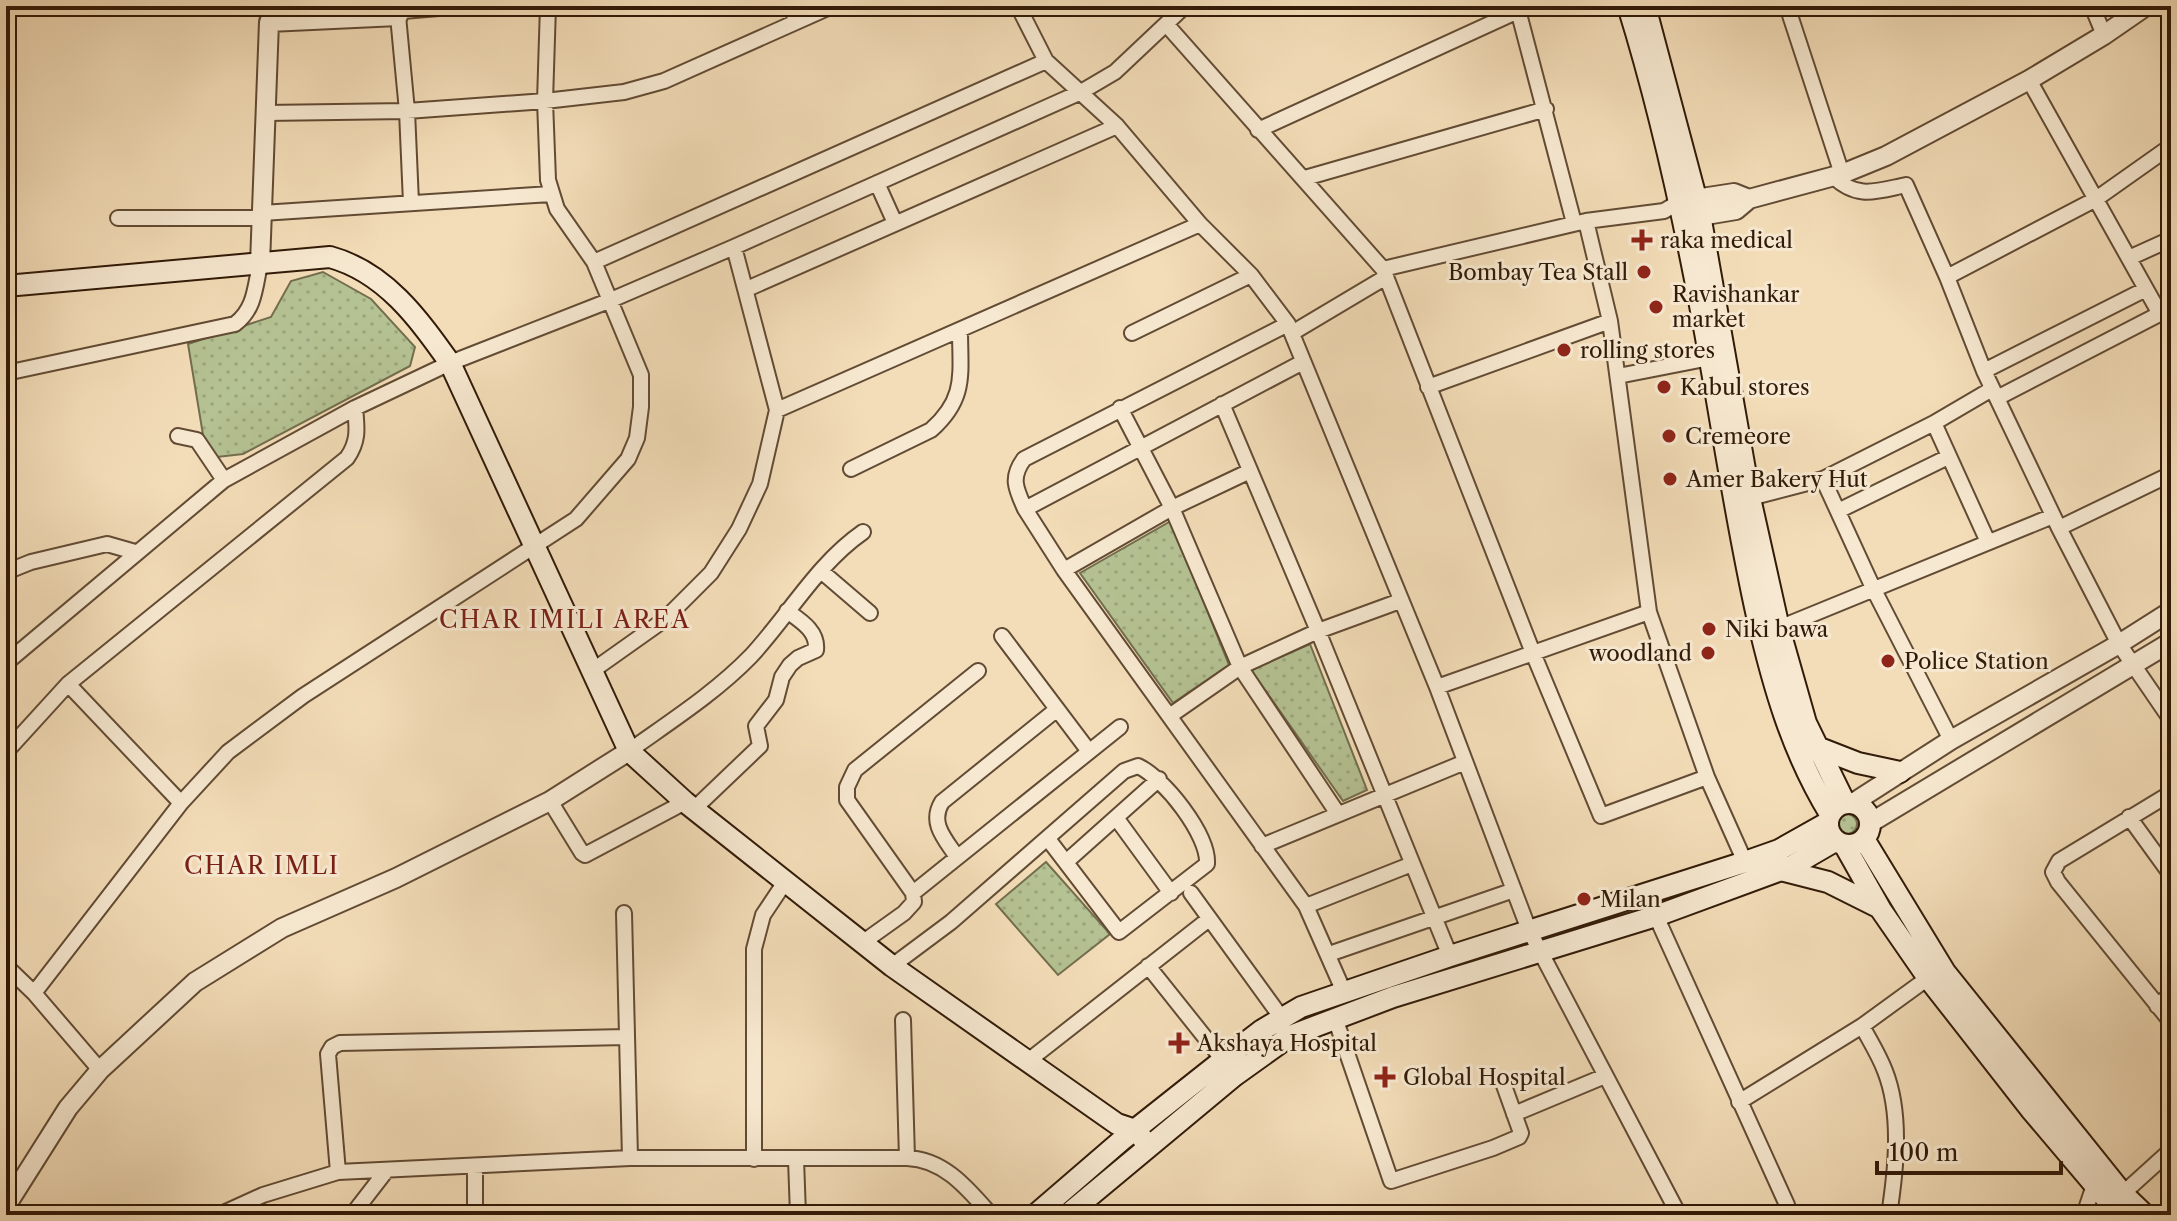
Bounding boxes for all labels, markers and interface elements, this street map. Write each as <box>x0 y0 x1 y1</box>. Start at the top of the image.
place label: raka medical <box>1660 227 1793 254</box>
marker: raka medical <box>1631 229 1653 251</box>
place label: Bombay Tea Stall <box>1448 259 1628 286</box>
marker: Bombay Tea Stall <box>1635 263 1653 281</box>
place label: Ravishankar market <box>1672 281 1800 333</box>
marker: Ravishankar market <box>1647 298 1665 316</box>
place label: rolling stores <box>1580 337 1715 364</box>
marker: rolling stores <box>1555 341 1573 359</box>
place label: Kabul stores <box>1680 374 1810 401</box>
marker: Kabul stores <box>1655 378 1673 396</box>
place label: Cremeore <box>1685 423 1791 450</box>
marker: Cremeore <box>1660 427 1678 445</box>
place label: Amer Bakery Hut <box>1685 466 1868 493</box>
marker: Amer Bakery Hut <box>1661 470 1679 488</box>
district label: CHAR IMILI AREA <box>439 605 691 634</box>
place label: Niki bawa <box>1725 616 1829 643</box>
marker: Niki bawa <box>1700 620 1718 638</box>
place label: woodland <box>1588 640 1692 667</box>
marker: woodland <box>1699 644 1717 662</box>
place label: Police Station <box>1904 648 2049 675</box>
marker: Police Station <box>1879 652 1897 670</box>
district label: CHAR IMLI <box>184 851 340 880</box>
place label: Milan <box>1600 886 1661 913</box>
marker: Milan <box>1575 890 1593 908</box>
place label: Akshaya Hospital <box>1196 1030 1377 1057</box>
marker: Akshaya Hospital <box>1168 1032 1190 1054</box>
place label: Global Hospital <box>1403 1064 1566 1091</box>
marker: Global Hospital <box>1374 1066 1396 1088</box>
scale bar <box>1877 1125 2061 1175</box>
text: 100 m <box>1889 1138 1958 1167</box>

